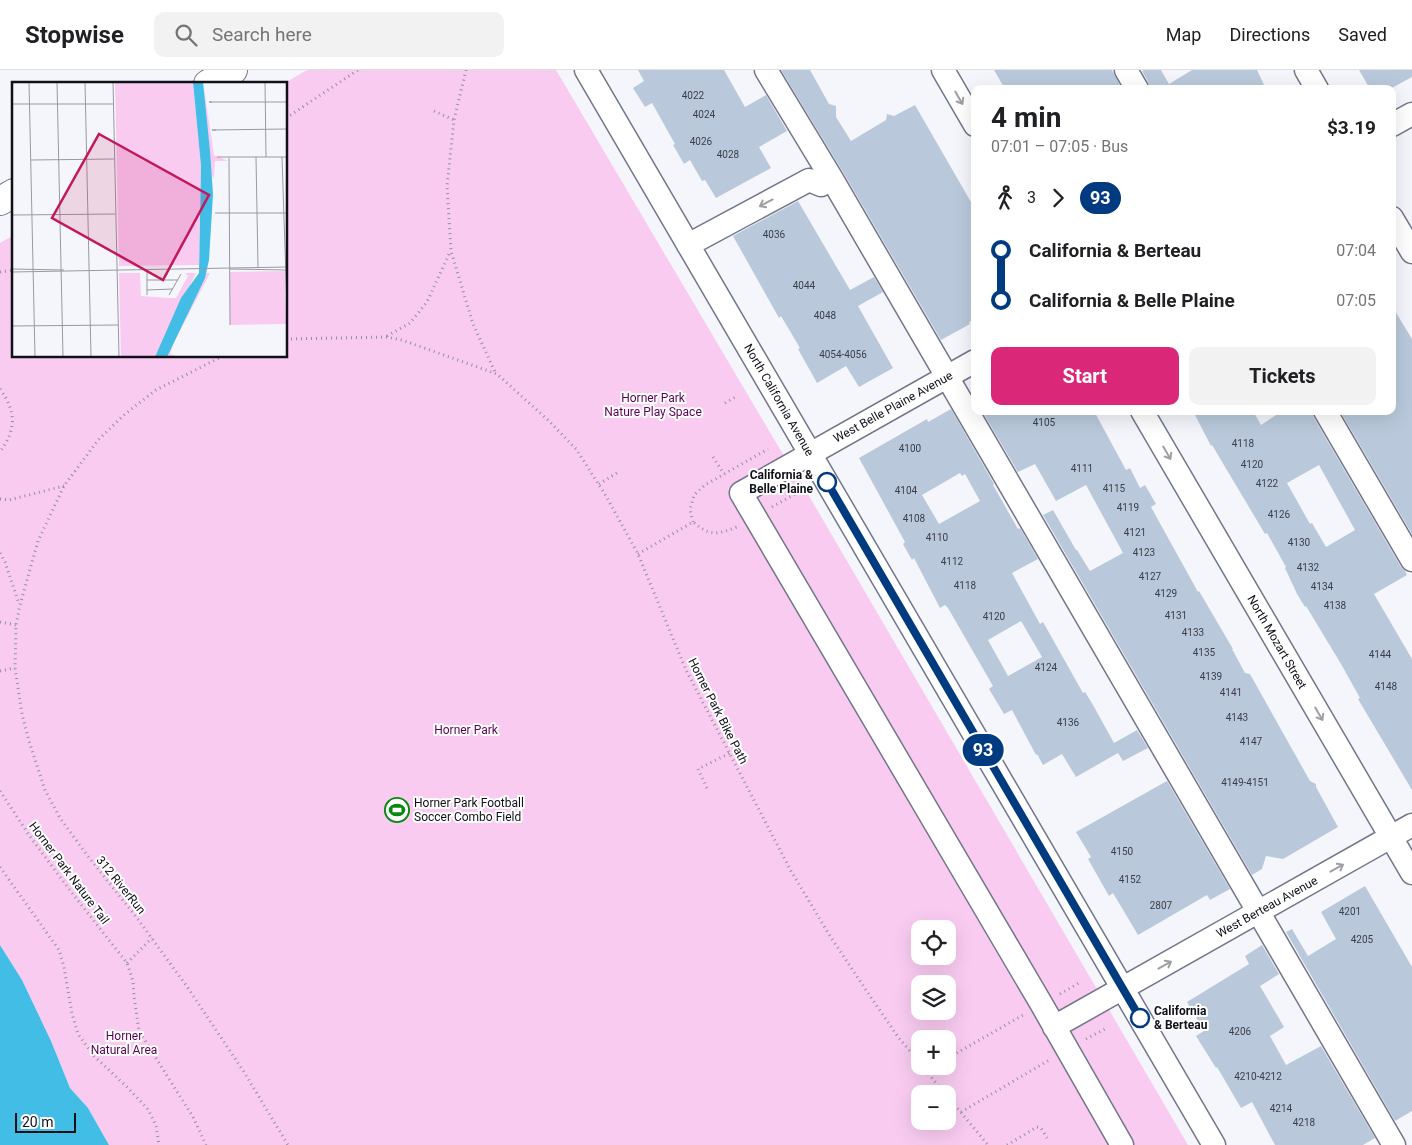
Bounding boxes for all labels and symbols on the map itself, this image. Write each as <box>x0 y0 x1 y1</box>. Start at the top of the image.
inset map <box>12 82 288 358</box>
house number: 4022 <box>682 90 705 101</box>
one-way arrow <box>954 90 964 104</box>
house number: 4024 <box>693 109 716 120</box>
house number: 4026 <box>690 136 713 147</box>
house number: 4028 <box>717 149 740 160</box>
one-way arrow <box>759 199 774 208</box>
house number: 4036 <box>763 229 786 240</box>
house number: 4044 <box>793 280 816 291</box>
house number: 4048 <box>814 310 837 321</box>
street label: North California Avenue <box>741 342 817 458</box>
house number: 4054-4056 <box>819 349 867 360</box>
street label: West Belle Plaine Avenue <box>831 368 955 446</box>
park label: Horner Park Nature Play Space <box>604 391 702 419</box>
house number: 4105 <box>1033 417 1056 428</box>
house number: 4118 <box>1232 438 1255 449</box>
house number: 4100 <box>899 443 922 454</box>
one-way arrow <box>1162 446 1172 460</box>
house number: 4120 <box>1241 459 1264 470</box>
house number: 4111 <box>1071 463 1093 474</box>
place label: California & Belle Plaine <box>749 468 814 496</box>
marker: California & Belle Plaine <box>817 472 837 492</box>
house number: 4122 <box>1256 478 1279 489</box>
house number: 4115 <box>1103 483 1126 494</box>
house number: 4104 <box>895 485 918 496</box>
house number: 4119 <box>1117 502 1139 513</box>
house number: 4126 <box>1268 509 1291 520</box>
house number: 4108 <box>903 513 926 524</box>
house number: 4121 <box>1124 527 1146 538</box>
house number: 4110 <box>926 532 949 543</box>
house number: 4130 <box>1288 537 1311 548</box>
house number: 4123 <box>1133 547 1155 558</box>
house number: 4112 <box>941 556 964 567</box>
house number: 4132 <box>1297 562 1320 573</box>
house number: 4127 <box>1139 571 1162 582</box>
house number: 4118 <box>954 580 977 591</box>
house number: 4134 <box>1311 581 1334 592</box>
house number: 4129 <box>1155 588 1177 599</box>
street label: North Mozart Street <box>1244 593 1310 691</box>
house number: 4138 <box>1324 600 1347 611</box>
house number: 4131 <box>1165 610 1187 621</box>
house number: 4120 <box>983 611 1006 622</box>
house number: 4133 <box>1182 627 1204 638</box>
house number: 4135 <box>1193 647 1216 658</box>
house number: 4144 <box>1369 649 1392 660</box>
street label: Horner Park Bike Path <box>685 656 751 766</box>
house number: 4124 <box>1035 662 1058 673</box>
house number: 4139 <box>1200 671 1222 682</box>
house number: 4148 <box>1375 681 1398 692</box>
house number: 4141 <box>1220 687 1242 698</box>
one-way arrow <box>1315 707 1325 721</box>
house number: 4143 <box>1226 712 1248 723</box>
house number: 4136 <box>1057 717 1080 728</box>
park label: Horner Park <box>434 723 499 737</box>
line badge: 93 <box>960 734 1006 766</box>
house number: 4147 <box>1240 736 1263 747</box>
house number: 4149-4151 <box>1221 777 1269 788</box>
place label: Horner Park Football Soccer Combo Field <box>414 796 524 824</box>
sports icon: Horner Park Football Soccer Combo Field <box>384 797 410 823</box>
street label: Horner Park Nature Tail <box>26 819 112 927</box>
house number: 4150 <box>1111 846 1134 857</box>
street label: 312 RiverRun <box>93 853 149 917</box>
one-way arrow <box>1330 862 1344 872</box>
street label: West Berteau Avenue <box>1214 873 1320 941</box>
house number: 4152 <box>1119 874 1142 885</box>
house number: 2807 <box>1150 900 1173 911</box>
house number: 4201 <box>1339 906 1361 917</box>
house number: 4205 <box>1351 934 1374 945</box>
one-way arrow <box>1158 959 1172 969</box>
place label: California & Berteau <box>1154 1004 1208 1032</box>
marker: California & Berteau <box>1130 1008 1150 1028</box>
house number: 4206 <box>1229 1026 1252 1037</box>
park label: Horner Natural Area <box>91 1029 157 1057</box>
house number: 4210-4212 <box>1234 1071 1282 1082</box>
house number: 4214 <box>1270 1103 1293 1114</box>
scale bar <box>15 1110 76 1133</box>
house number: 4218 <box>1293 1117 1316 1128</box>

